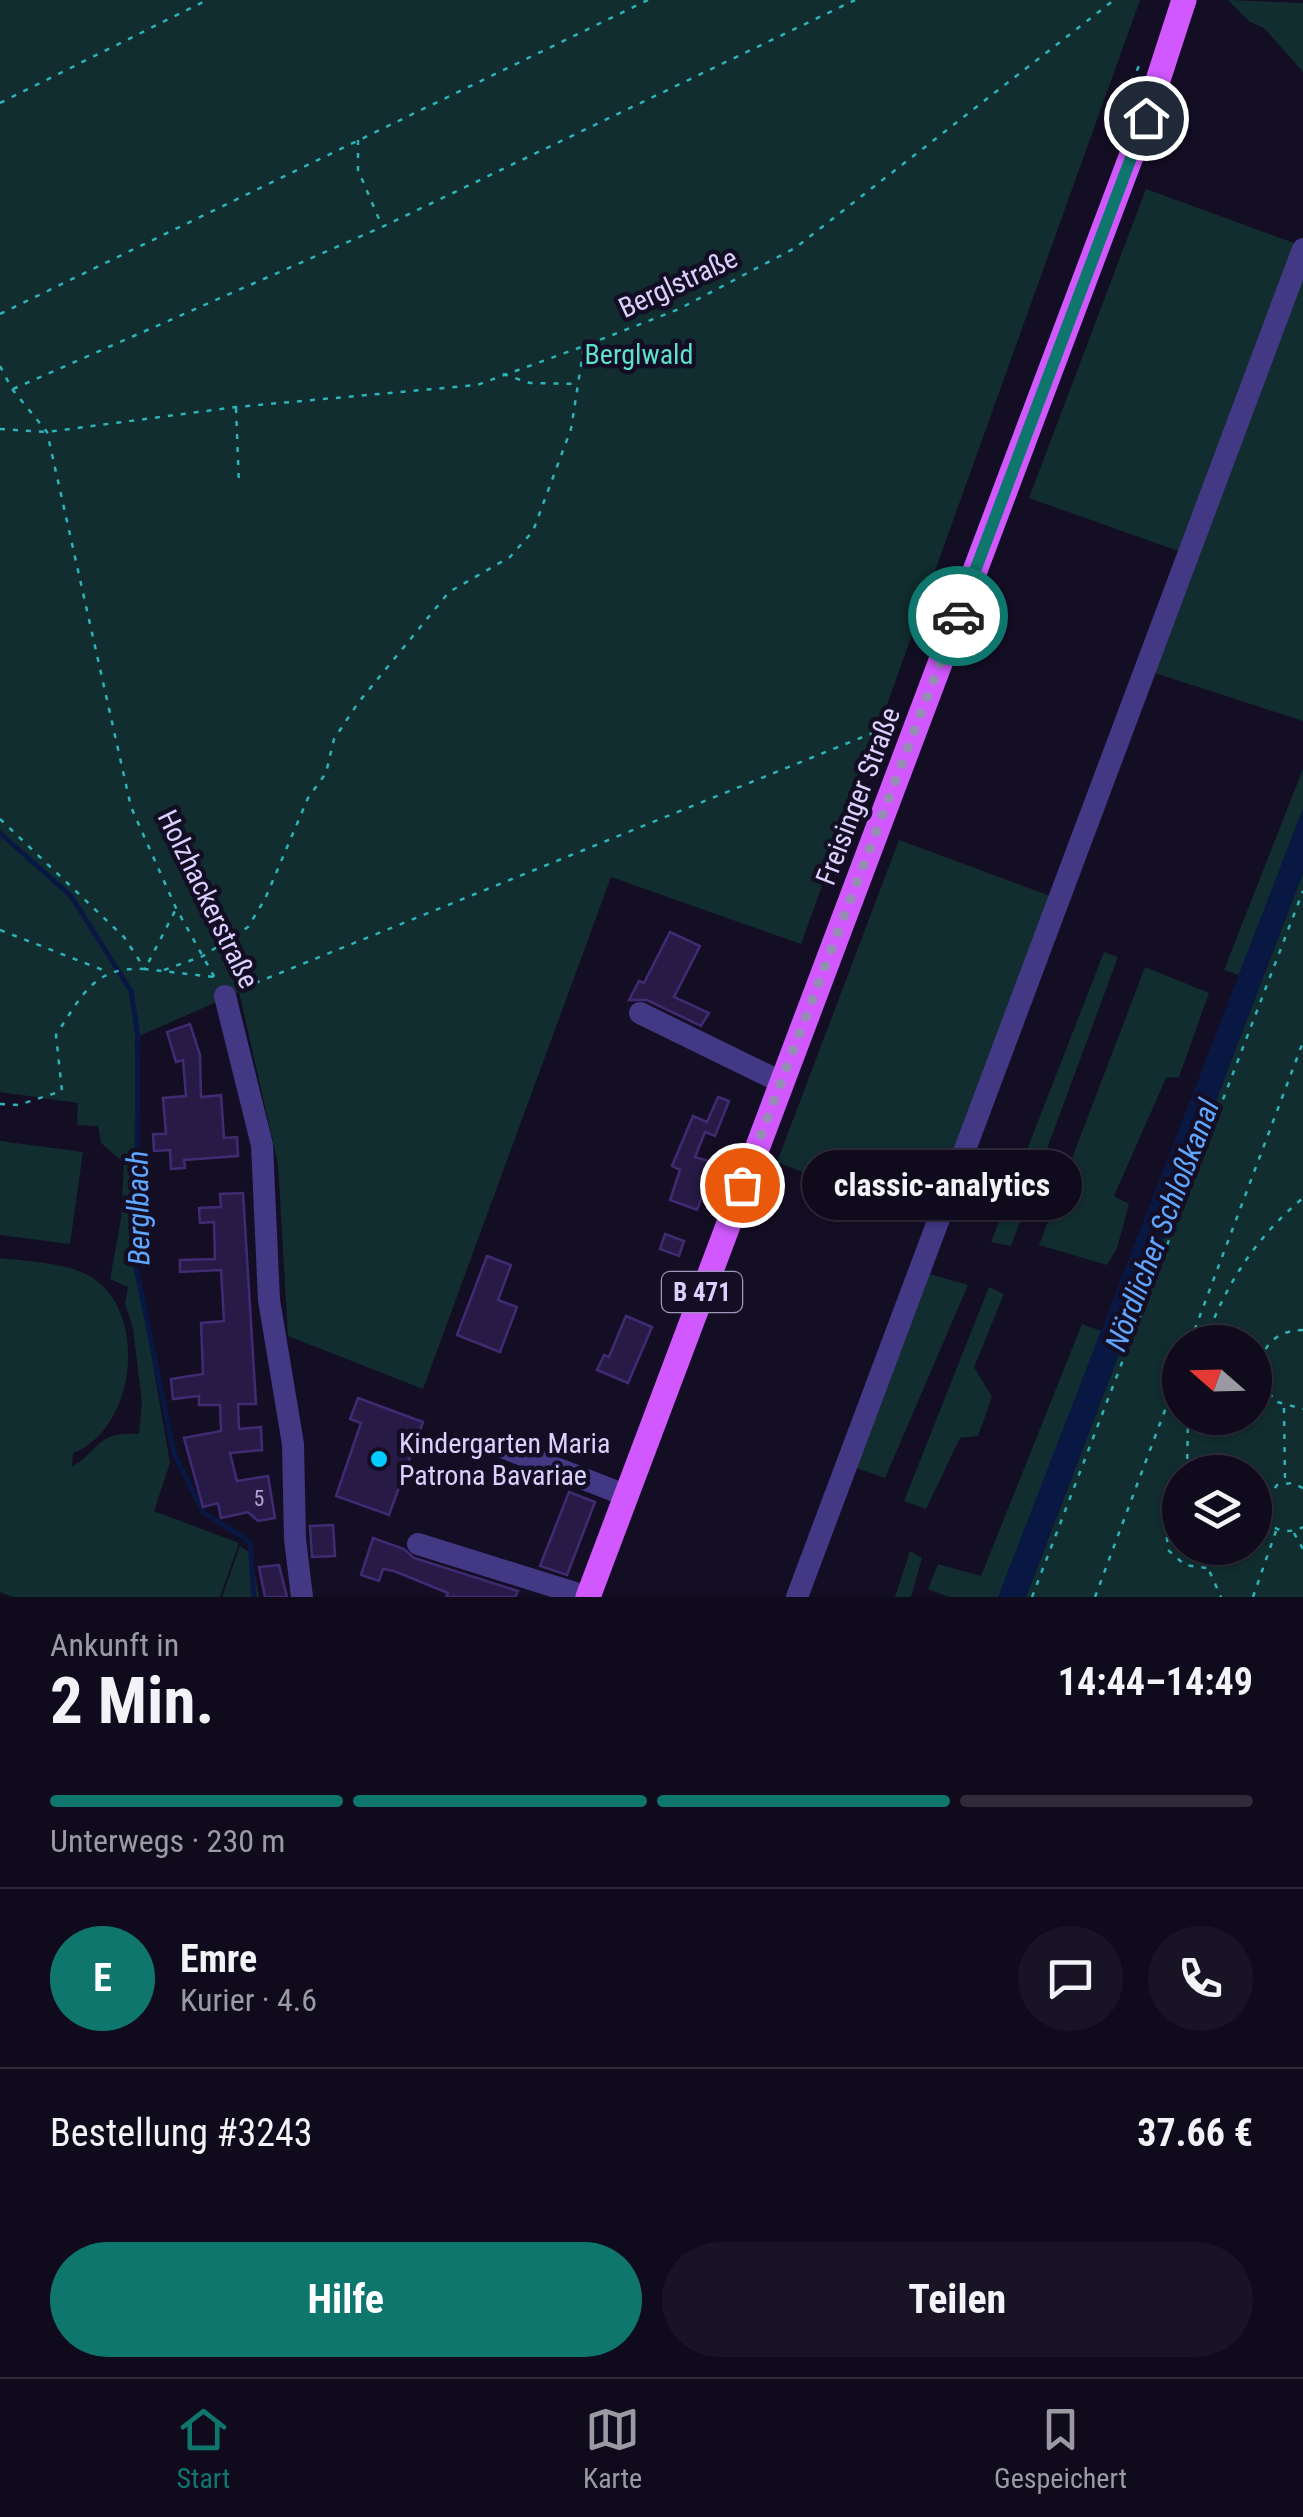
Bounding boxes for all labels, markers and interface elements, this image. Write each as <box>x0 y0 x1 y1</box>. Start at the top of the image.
pin <box>1104 76 1189 161</box>
icon: home <box>1119 91 1174 146</box>
street label: Berglstraße <box>613 241 743 325</box>
park label: Berglwald <box>585 338 693 371</box>
courier <box>908 566 1008 666</box>
icon: car <box>931 589 986 644</box>
street label: Freisinger Straße <box>809 703 907 889</box>
street label: Holzhackerstraße <box>151 804 265 994</box>
water label: Nördlicher Schloßkanal <box>1098 1094 1226 1356</box>
pin <box>700 1143 785 1228</box>
water label: Berglbach <box>119 1150 157 1266</box>
callout: classic-analytics <box>802 1150 1082 1220</box>
icon: bag <box>715 1158 770 1213</box>
text: classic-analytics <box>834 1166 1050 1204</box>
road number: B 471 <box>662 1272 742 1312</box>
north arrow <box>1162 1325 1272 1435</box>
map controls <box>1162 1325 1272 1565</box>
place label: Kindergarten Maria Patrona Bavariae <box>399 1427 610 1492</box>
marker: Kindergarten Maria Patrona Bavariae <box>368 1448 390 1470</box>
button: layers <box>1162 1455 1272 1565</box>
house number: 5 <box>254 1486 264 1511</box>
text: Ankunft in <box>50 1626 179 1664</box>
text: 14:44–14:49 <box>1058 1660 1253 1704</box>
text: 2 Min. <box>50 1663 214 1739</box>
text: Unterwegs · 230 m <box>50 1822 285 1860</box>
button: chat <box>1018 1926 1123 2031</box>
button: phone <box>1148 1926 1253 2031</box>
text: Emre <box>180 1937 257 1981</box>
text: E <box>93 1956 112 2000</box>
text: Kurier · 4.6 <box>180 1981 317 2019</box>
text: Bestellung #3243 <box>50 2111 312 2155</box>
text: 37.66 € <box>1137 2111 1253 2155</box>
button: Hilfe <box>50 2242 642 2357</box>
button: Teilen <box>662 2242 1253 2357</box>
tab: Start <box>176 2402 231 2495</box>
tab: Karte <box>583 2402 642 2495</box>
tab: Gespeichert <box>994 2402 1127 2495</box>

